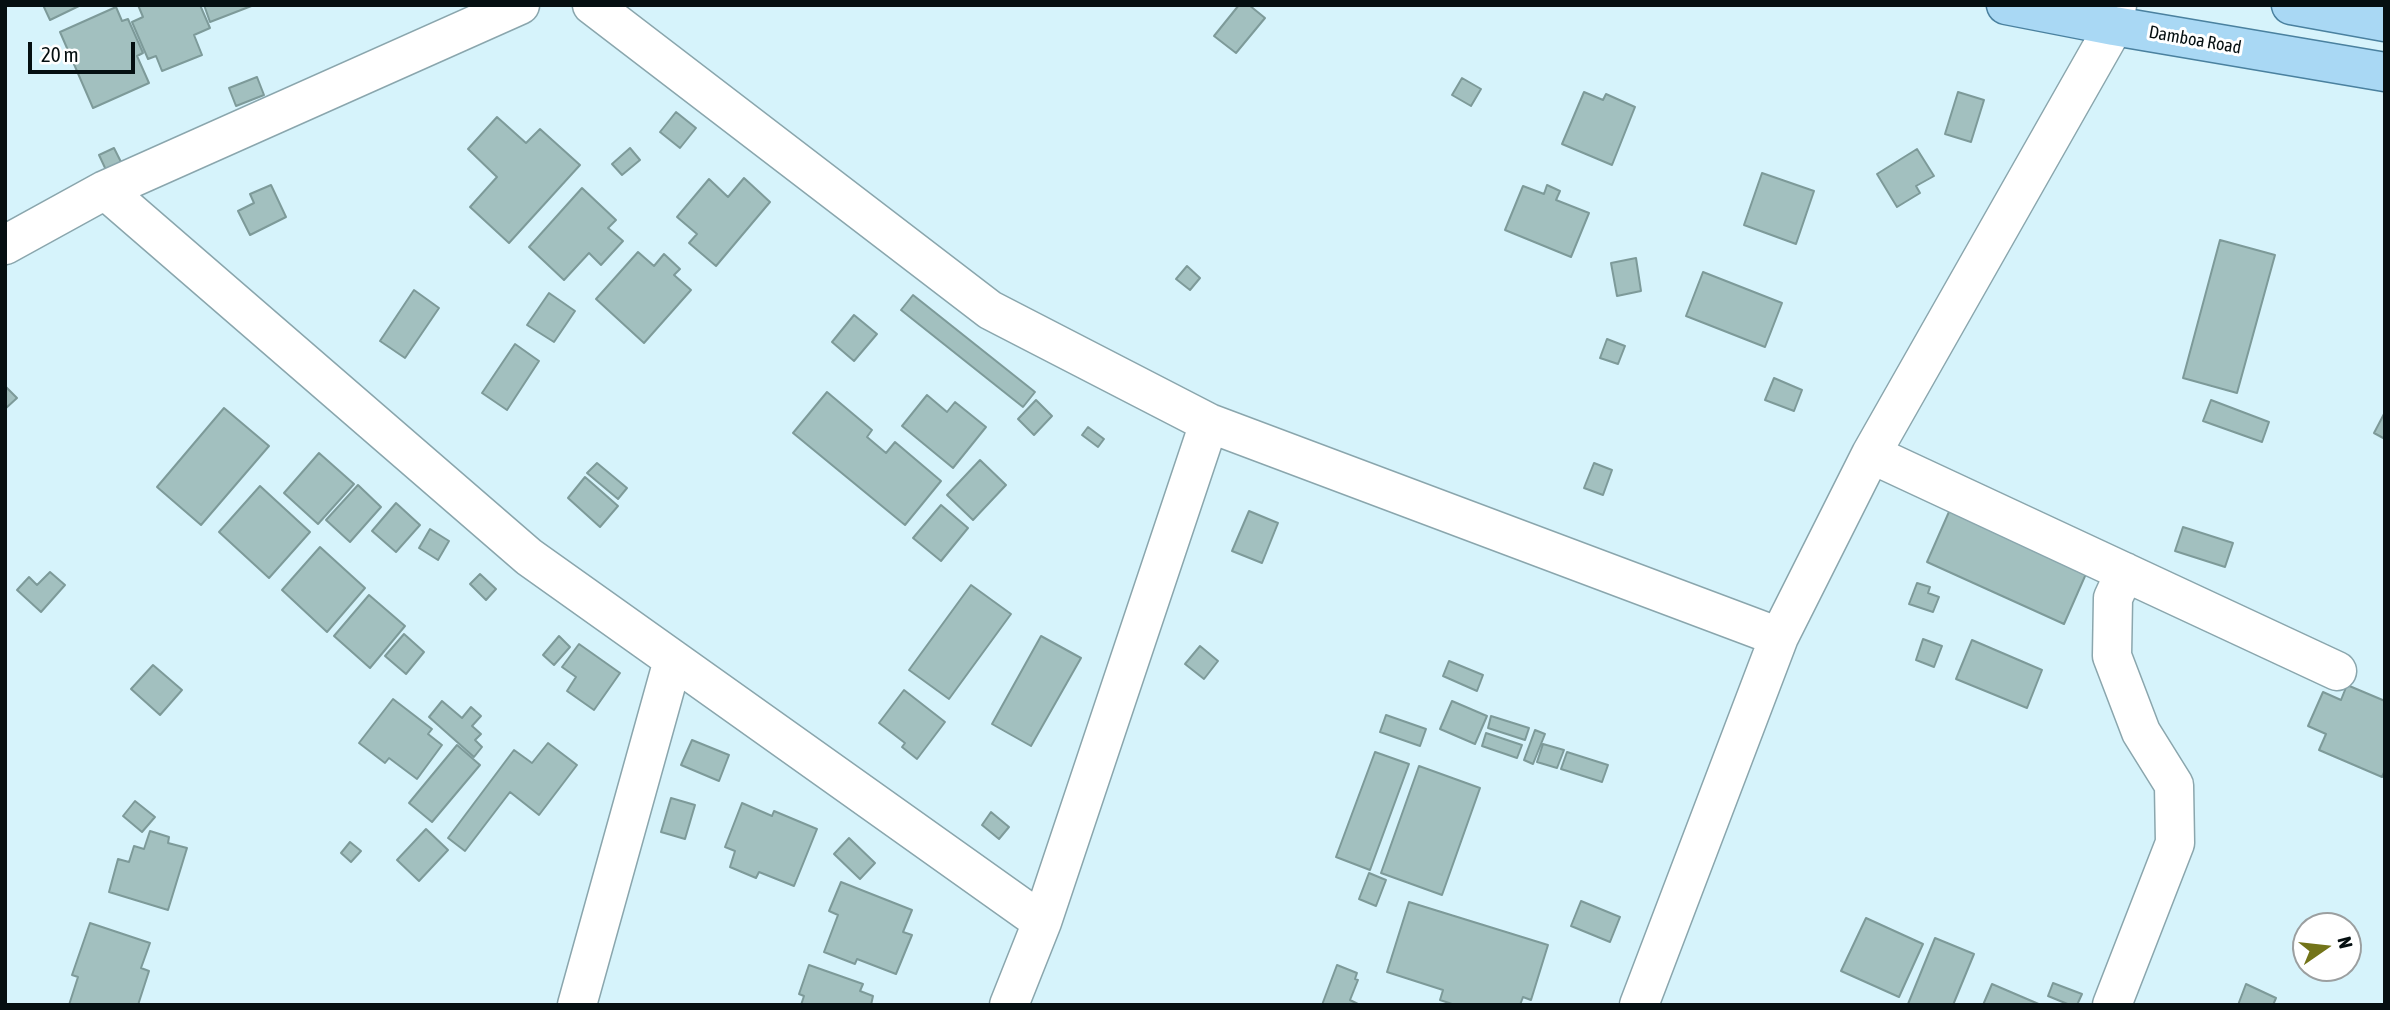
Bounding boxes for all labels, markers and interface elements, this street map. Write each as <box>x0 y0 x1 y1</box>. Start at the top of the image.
street label: Damboa Road <box>2147 21 2243 59</box>
scale bar <box>32 28 138 72</box>
text: 20 m <box>41 42 79 66</box>
north arrow <box>2292 912 2362 982</box>
text: N <box>2333 934 2357 951</box>

